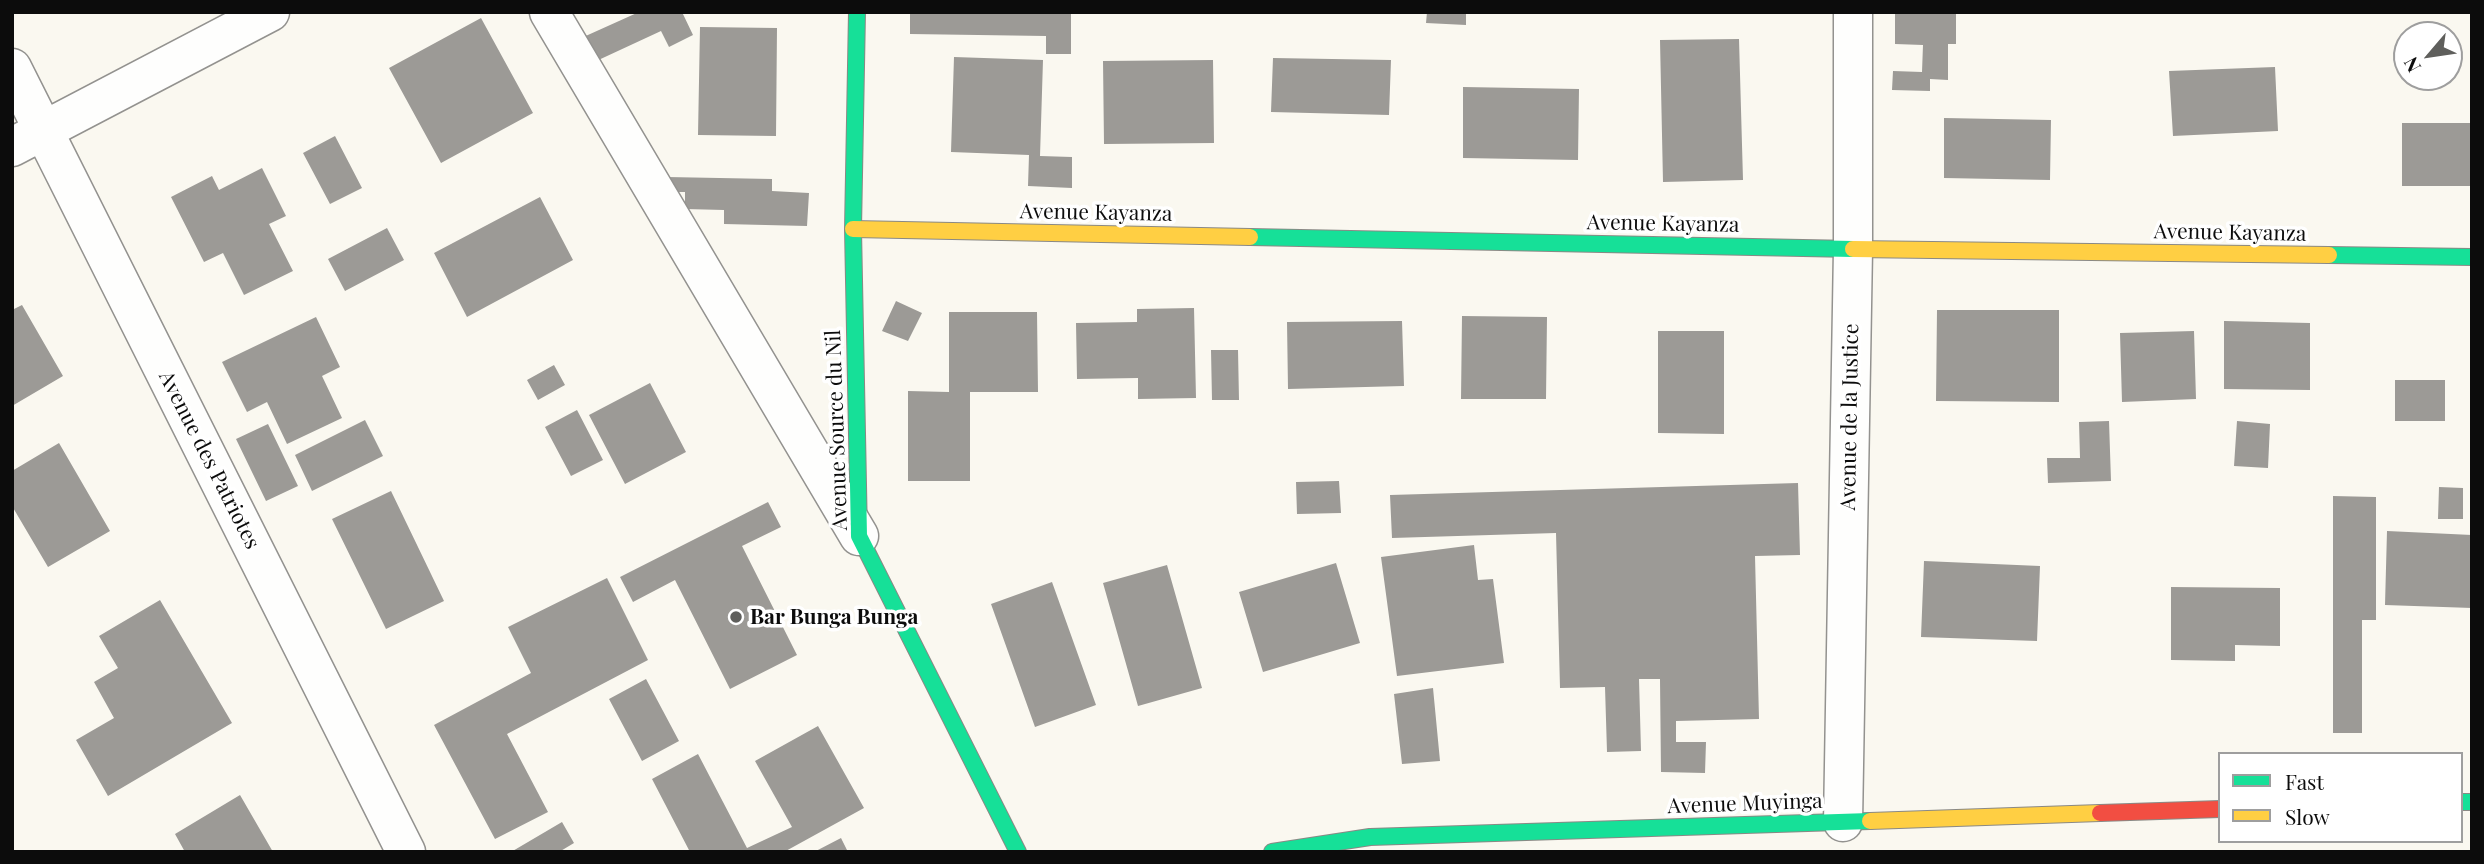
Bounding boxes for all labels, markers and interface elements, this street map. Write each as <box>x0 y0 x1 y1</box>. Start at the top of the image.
north arrow <box>2393 21 2463 91</box>
text: N <box>2397 53 2426 78</box>
street label: Avenue Kayanza <box>1020 199 1172 227</box>
street label: Avenue Kayanza <box>1587 210 1739 238</box>
street label: Avenue Kayanza <box>2154 219 2306 247</box>
street label: Avenue de la Justice <box>1836 323 1864 511</box>
street label: Avenue Source du Nil <box>821 329 853 531</box>
street label: Avenue des Patriotes <box>153 367 265 553</box>
place label: Bar Bunga Bunga <box>750 604 918 630</box>
marker: Bar Bunga Bunga <box>728 609 744 625</box>
legend <box>2218 752 2463 843</box>
text: Fast <box>2285 767 2324 795</box>
street label: Avenue Muyinga <box>1667 789 1823 819</box>
text: Slow <box>2285 802 2330 830</box>

